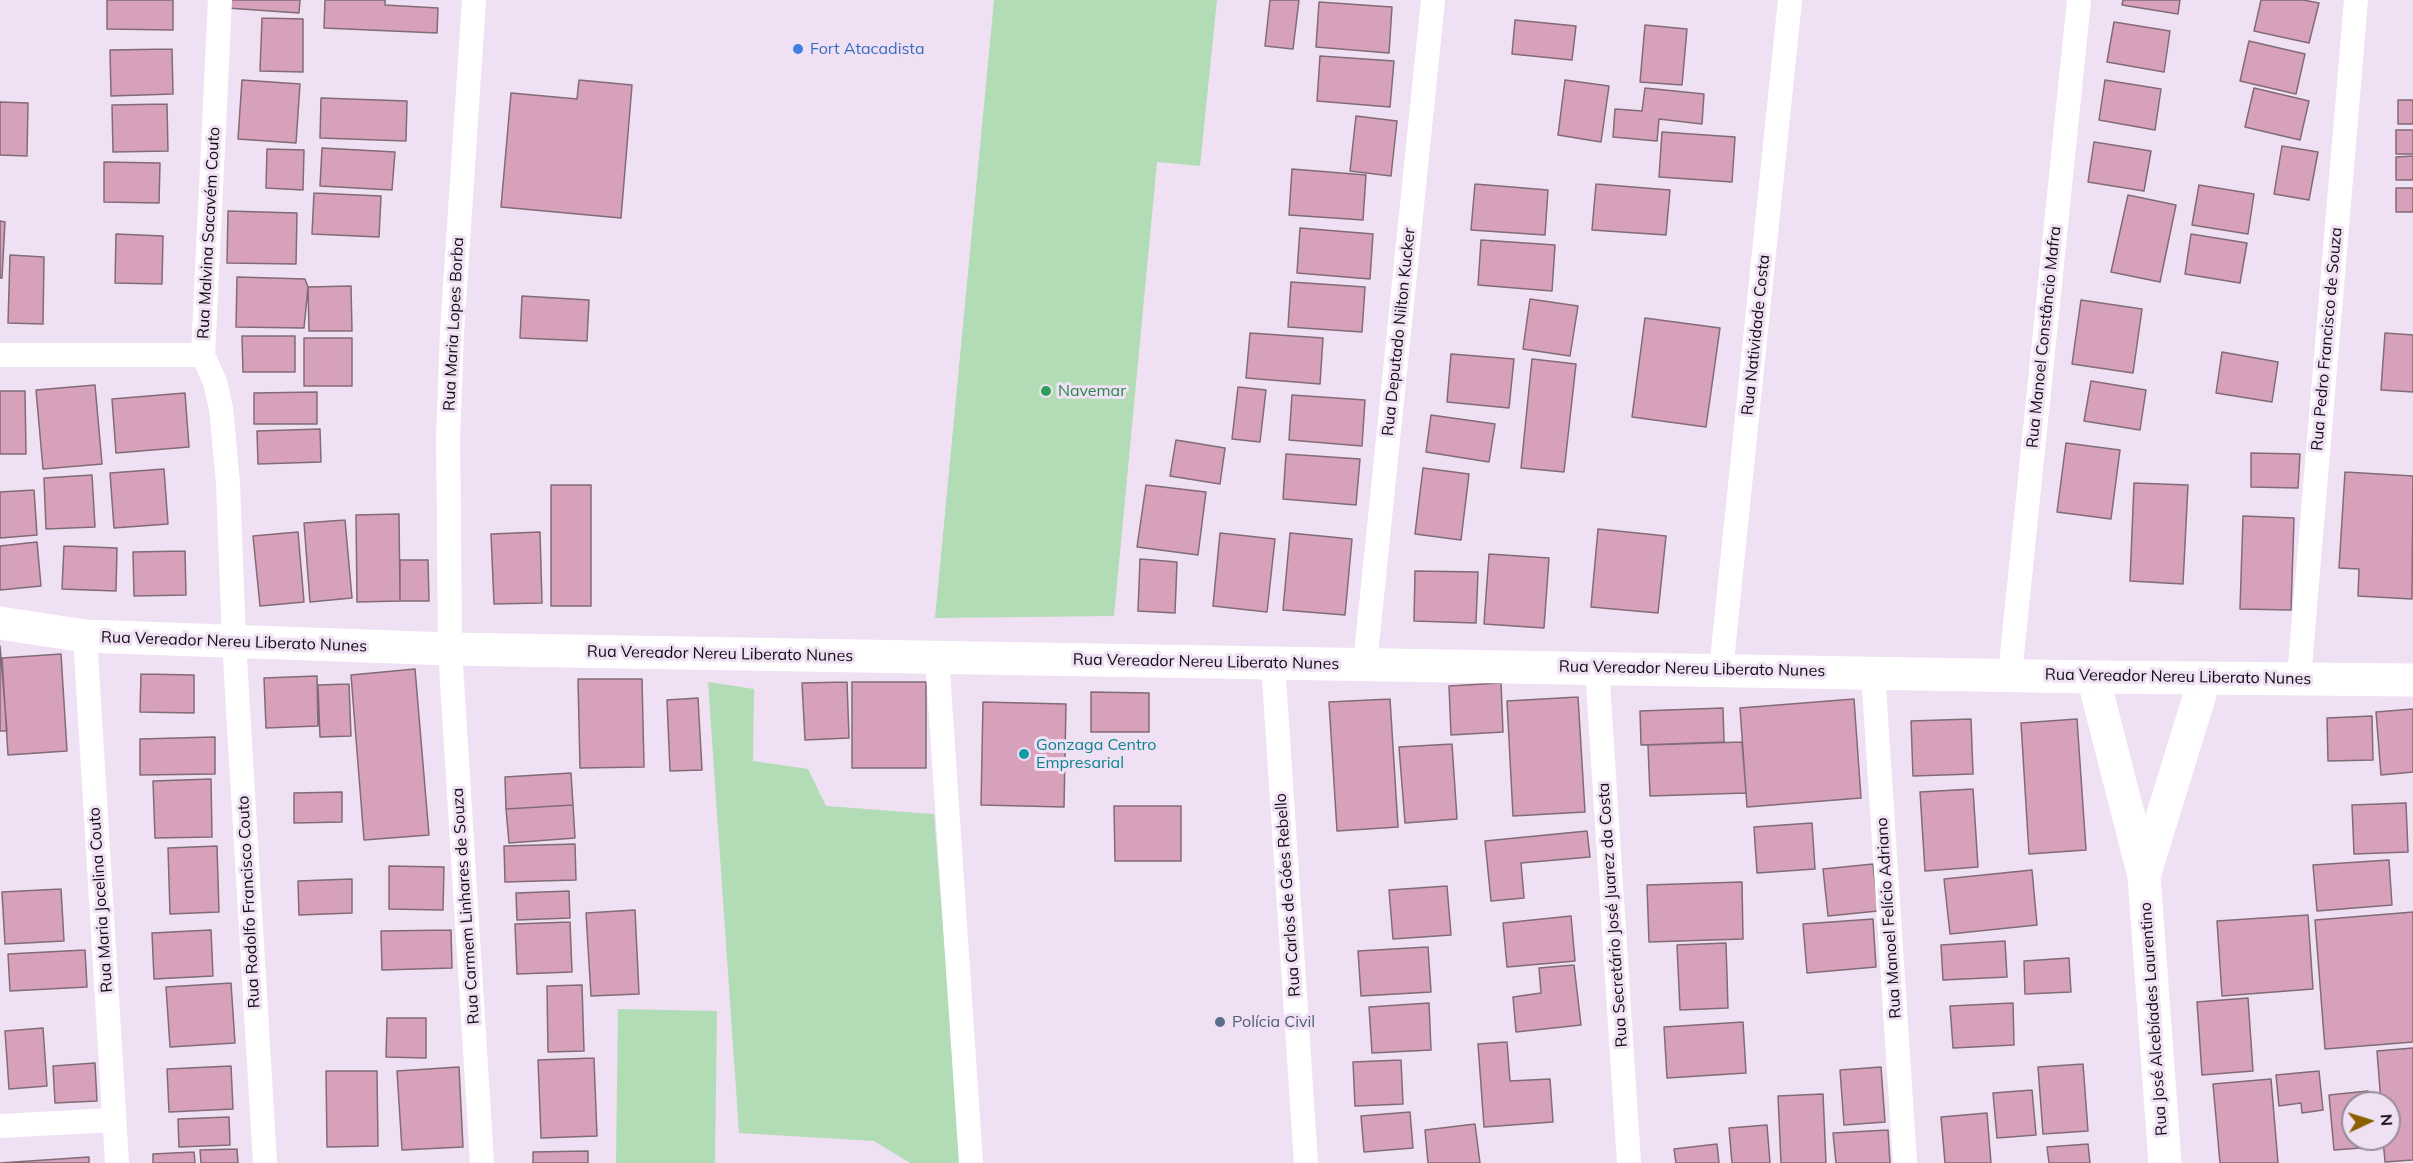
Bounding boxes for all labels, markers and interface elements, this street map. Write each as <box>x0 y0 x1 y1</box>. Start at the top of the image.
place label: Fort Atacadista <box>810 39 925 59</box>
marker: Fort Atacadista <box>791 42 805 56</box>
street label: Rua Malvina Sacavém Couto <box>194 126 224 340</box>
street label: Rua Manoel Constâncio Mafra <box>2023 225 2065 449</box>
street label: Rua Pedro Francisco de Souza <box>2308 226 2346 452</box>
street label: Rua Deputado Nilton Kucker <box>1379 227 1419 437</box>
street label: Rua Maria Lopes Borba <box>440 237 468 411</box>
street label: Rua Natividade Costa <box>1738 254 1774 416</box>
place label: Navemar <box>1058 381 1126 401</box>
marker: Navemar <box>1039 384 1053 398</box>
street label: Rua Vereador Nereu Liberato Nunes <box>101 628 367 656</box>
street label: Rua Vereador Nereu Liberato Nunes <box>587 642 853 666</box>
street label: Rua Vereador Nereu Liberato Nunes <box>1073 650 1339 674</box>
street label: Rua Vereador Nereu Liberato Nunes <box>1559 657 1825 681</box>
street label: Rua Vereador Nereu Liberato Nunes <box>2045 665 2311 689</box>
place label: Gonzaga Centro Empresarial <box>1036 735 1156 773</box>
marker: Gonzaga Centro Empresarial <box>1017 747 1031 761</box>
street label: Rua Secretário José Juarez da Costa <box>1594 782 1632 1048</box>
street label: Rua Carmem Linhares de Souza <box>448 787 484 1025</box>
street label: Rua Carlos de Góes Rebello <box>1271 793 1305 997</box>
street label: Rua Rodolfo Francisco Couto <box>234 795 264 1009</box>
street label: Rua Maria Jocelina Couto <box>85 807 117 993</box>
street label: Rua Manoel Felício Adriano <box>1872 817 1906 1019</box>
street label: Rua José Alcebíades Laurentino <box>2136 902 2172 1136</box>
place label: Polícia Civil <box>1232 1012 1315 1032</box>
marker: Polícia Civil <box>1213 1015 1227 1029</box>
north arrow <box>2341 1091 2401 1151</box>
text: N <box>2377 1113 2397 1127</box>

